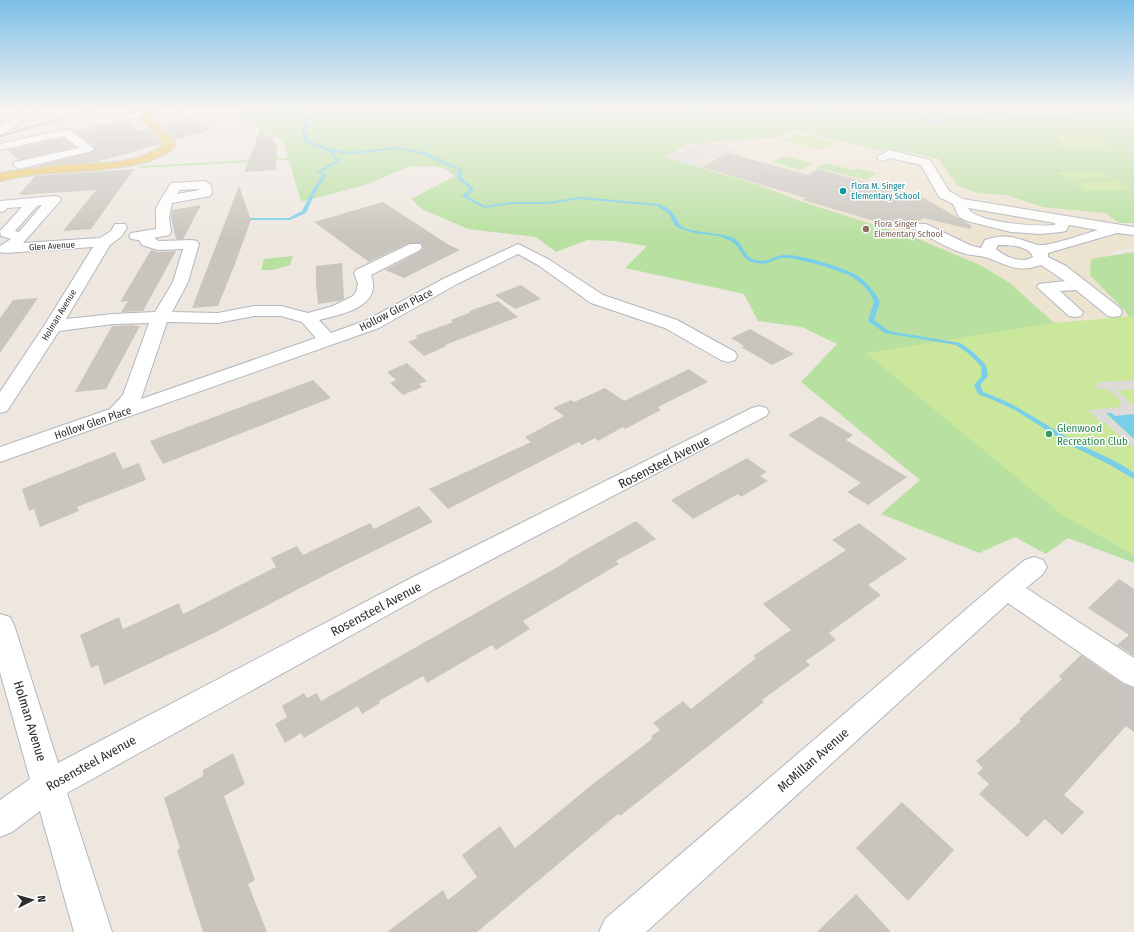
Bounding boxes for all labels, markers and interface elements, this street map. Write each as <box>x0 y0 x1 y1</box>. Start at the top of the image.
place label: Flora M. Singer Elementary School <box>851 181 920 201</box>
marker: Flora M. Singer Elementary School <box>838 186 848 196</box>
place label: Flora Singer Elementary School <box>874 219 943 239</box>
marker: Flora Singer Elementary School <box>861 224 871 234</box>
street label: Glen Avenue <box>29 239 76 253</box>
street label: Hollow Glen Place <box>357 286 435 334</box>
street label: Holman Avenue <box>40 287 78 342</box>
street label: Hollow Glen Place <box>53 404 133 442</box>
place label: Glenwood Recreation Club <box>1057 422 1128 448</box>
marker: Glenwood Recreation Club <box>1044 429 1054 439</box>
street label: Rosensteel Avenue <box>616 432 712 492</box>
street label: Rosensteel Avenue <box>328 579 424 639</box>
street label: Holman Avenue <box>11 679 49 763</box>
street label: McMillan Avenue <box>774 725 852 795</box>
street label: Rosensteel Avenue <box>43 732 139 794</box>
north arrow <box>12 880 52 920</box>
text: N <box>35 895 48 903</box>

